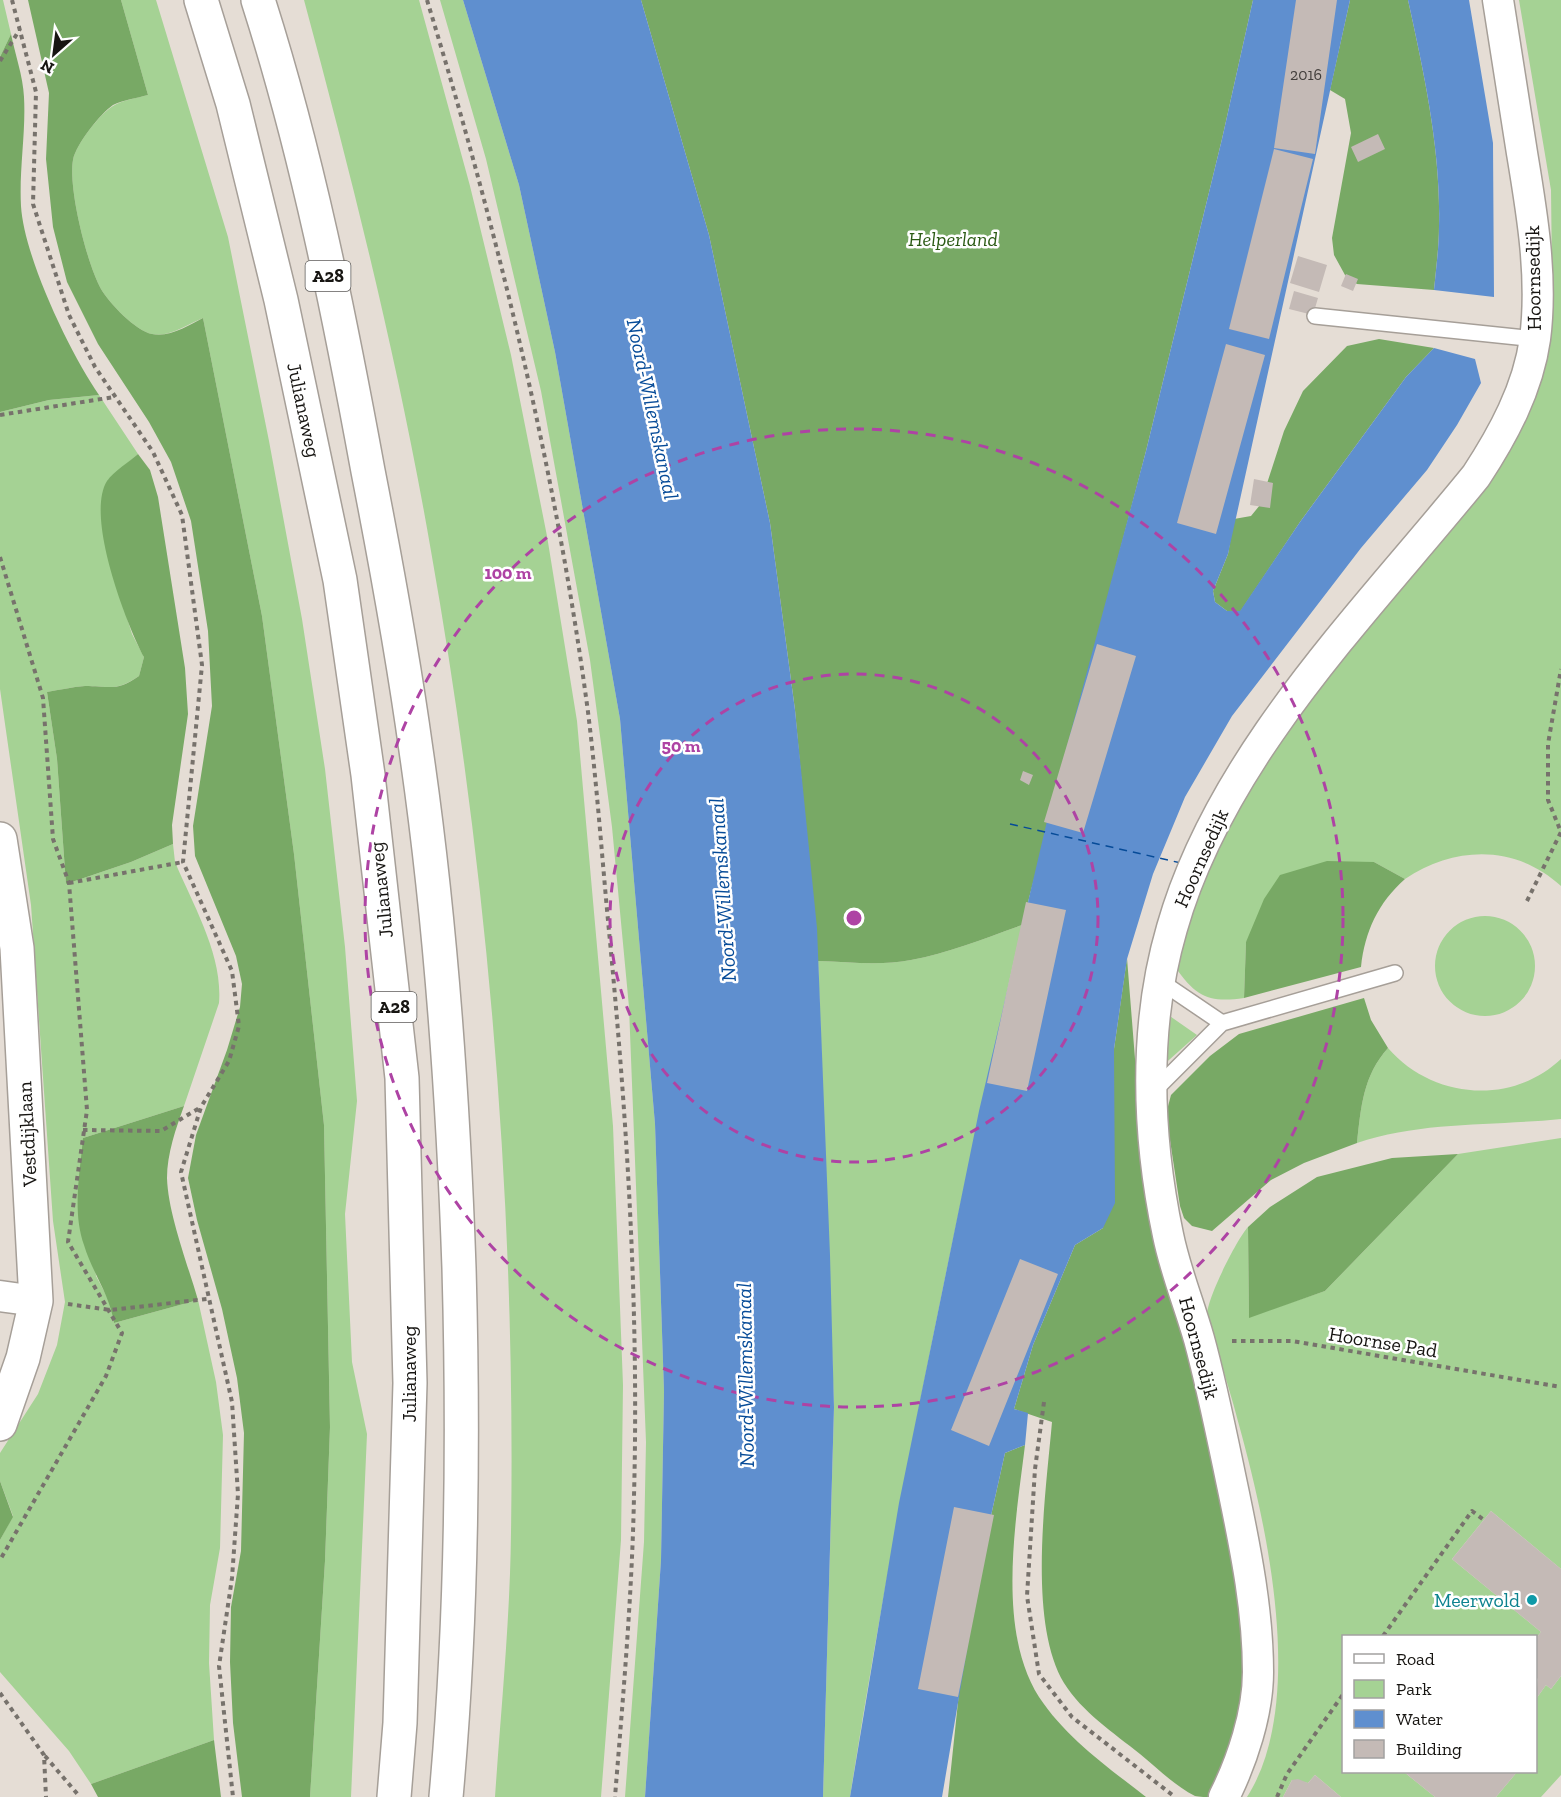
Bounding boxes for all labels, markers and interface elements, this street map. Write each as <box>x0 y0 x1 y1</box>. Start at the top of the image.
north arrow <box>24 24 84 84</box>
text: N <box>37 56 57 78</box>
house number: 2016 <box>1290 65 1322 84</box>
street label: Hoornsedijk <box>1520 225 1546 331</box>
park label: Helperland <box>908 227 998 251</box>
road number: A28 <box>306 261 350 291</box>
water label: Noord-Willemskanaal <box>622 316 684 502</box>
street label: Julianaweg <box>282 360 326 460</box>
text: 100 m <box>484 562 532 584</box>
text: 50 m <box>662 735 701 757</box>
water label: Noord-Willemskanaal <box>703 797 741 983</box>
street label: Hoornsedijk <box>1169 805 1234 911</box>
street label: Julianaweg <box>364 841 398 939</box>
centre of rings <box>844 908 864 928</box>
road number: A28 <box>372 992 416 1022</box>
street label: Vestdijklaan <box>12 1080 42 1188</box>
water label: Noord-Willemskanaal <box>731 1283 759 1467</box>
street label: Hoornsedijk <box>1174 1294 1224 1402</box>
street label: Hoornse Pad <box>1327 1322 1439 1362</box>
street label: Julianaweg <box>397 1326 421 1422</box>
place label: Meerwold <box>1434 1588 1520 1612</box>
marker: Meerwold <box>1525 1593 1539 1607</box>
legend <box>1342 1635 1537 1773</box>
text: Road <box>1396 1648 1435 1670</box>
text: Park <box>1396 1678 1432 1700</box>
text: Water <box>1396 1708 1443 1730</box>
text: Building <box>1396 1738 1462 1760</box>

